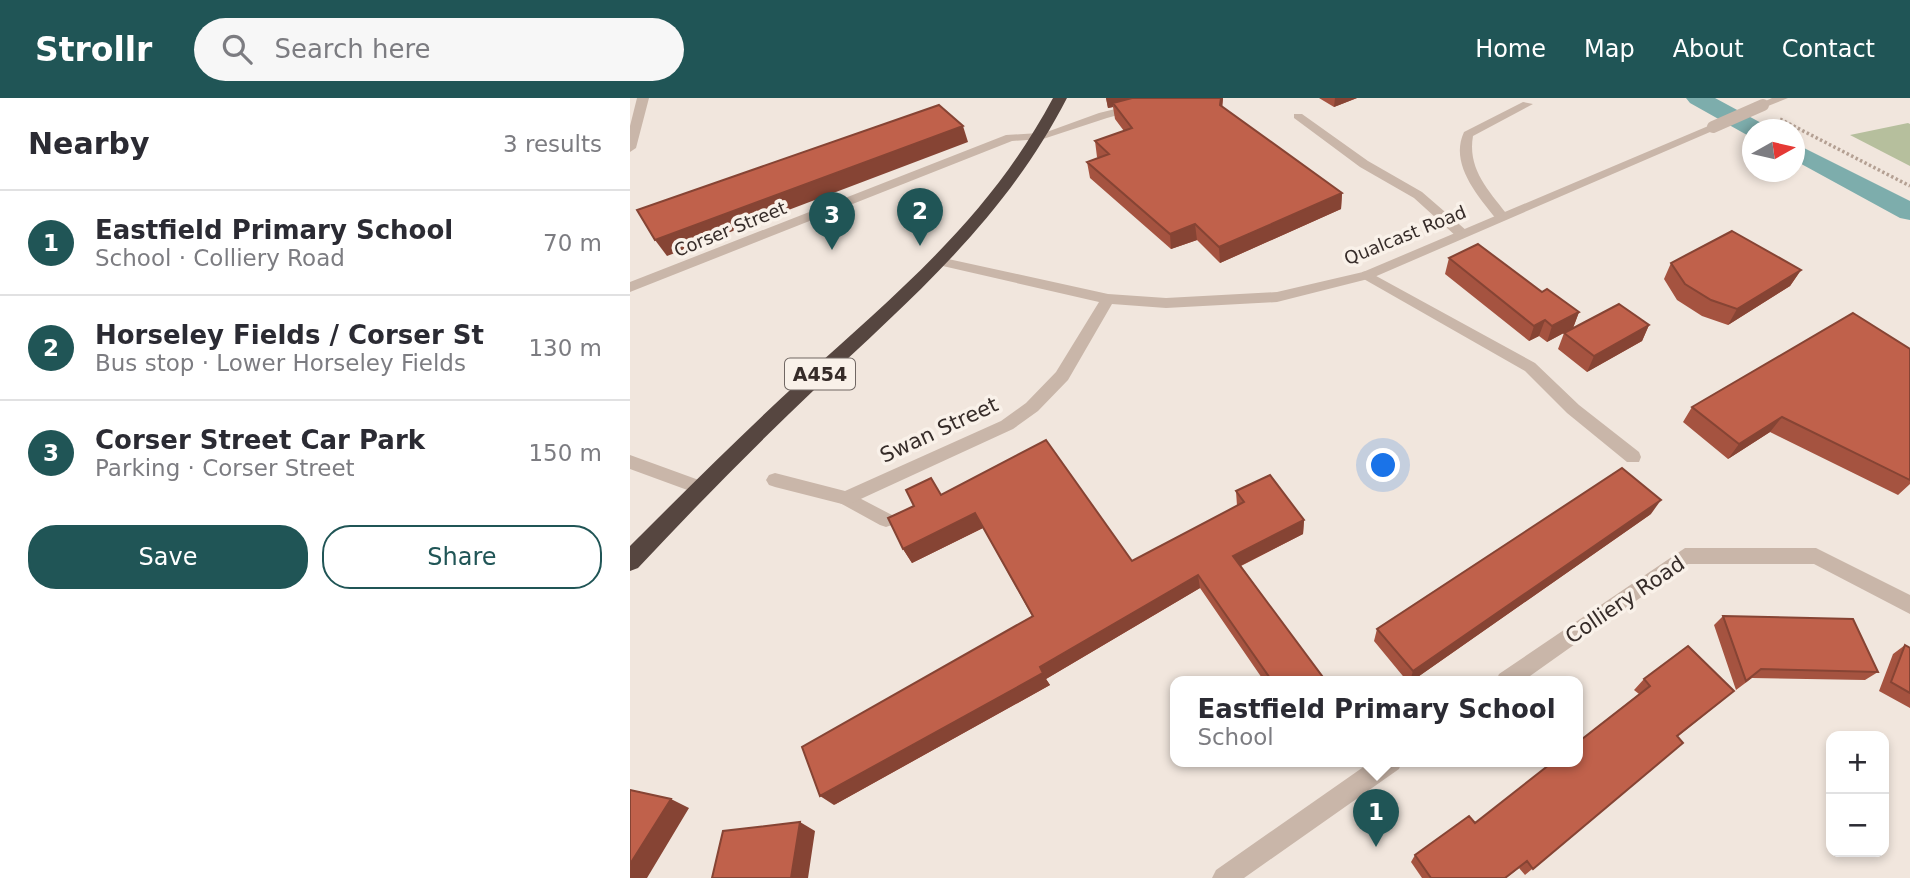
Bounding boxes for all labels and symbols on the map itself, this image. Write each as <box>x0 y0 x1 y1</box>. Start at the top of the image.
north arrow <box>1742 119 1805 182</box>
pin: 2 <box>897 188 943 246</box>
pin: 3 <box>809 192 855 250</box>
street label: Corser Street <box>671 197 789 261</box>
street label: Qualcast Road <box>1341 201 1469 269</box>
road number: A454 <box>785 358 855 390</box>
street label: Swan Street <box>876 392 1002 468</box>
your location <box>1366 448 1400 482</box>
street label: Colliery Road <box>1561 551 1689 649</box>
pin: 1 <box>1353 789 1399 847</box>

